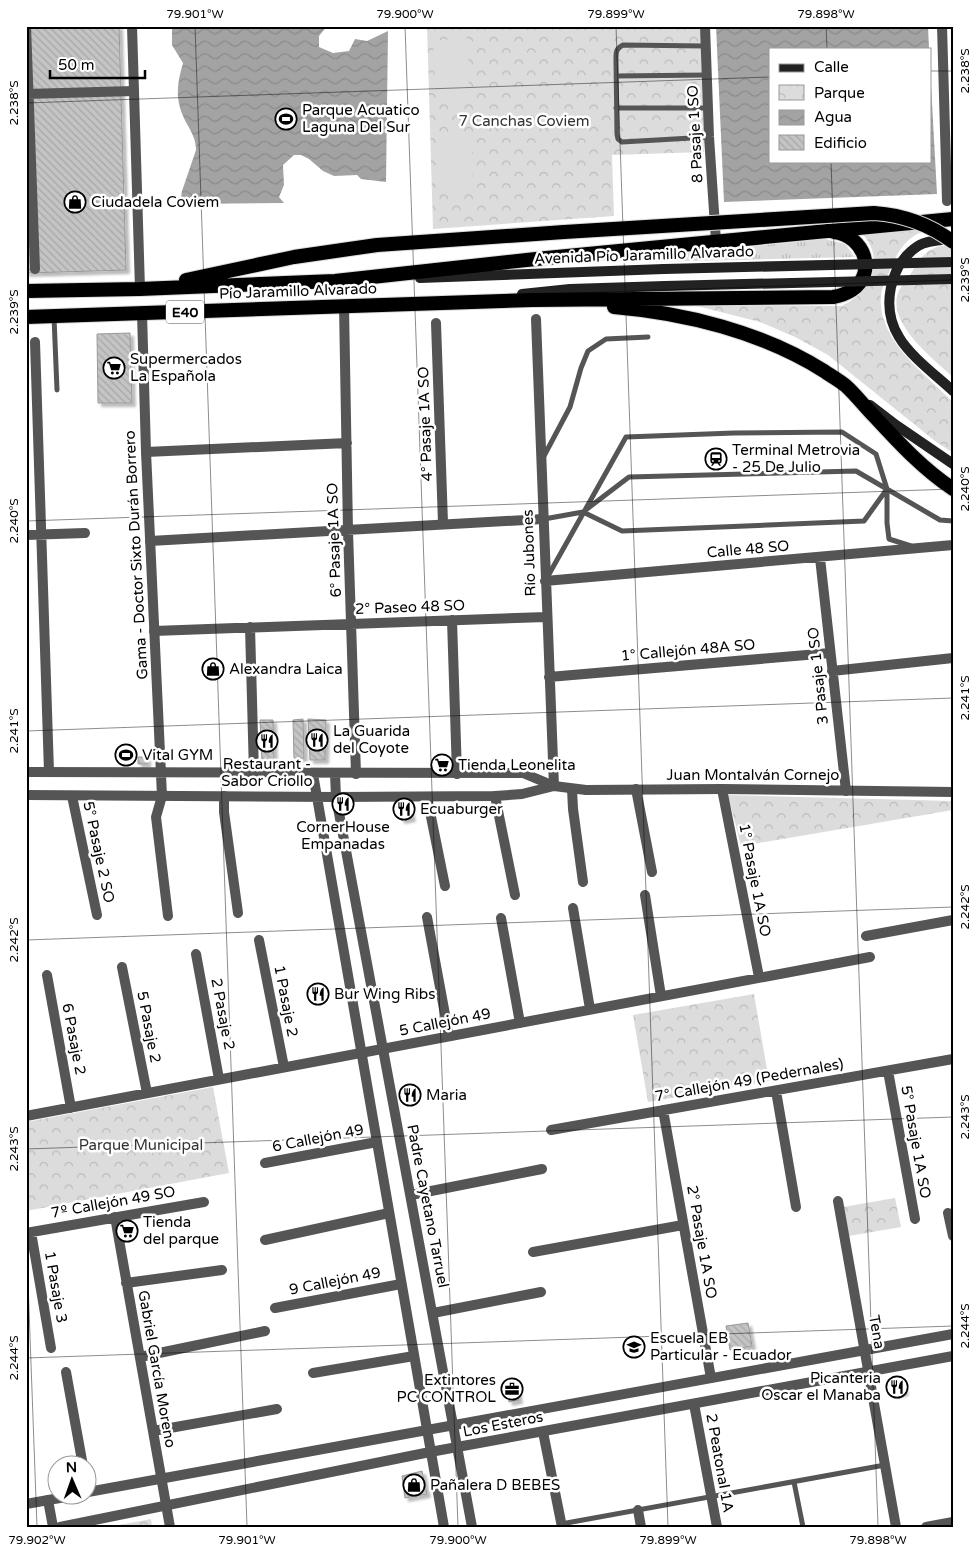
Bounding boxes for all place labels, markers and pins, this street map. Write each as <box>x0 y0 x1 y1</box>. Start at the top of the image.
place label: Parque Acuatico Laguna Del Sur <box>302 101 420 136</box>
sports icon: Parque Acuatico Laguna Del Sur <box>274 107 298 131</box>
shop icon: Ciudadela Coviem <box>63 190 87 214</box>
place label: Ciudadela Coviem <box>91 193 219 211</box>
place label: Supermercados La Española <box>130 350 242 385</box>
supermarket icon: Supermercados La Española <box>102 356 126 380</box>
place label: Terminal Metrovia - 25 De Julio <box>732 441 860 476</box>
station icon: Terminal Metrovia - 25 De Julio <box>704 447 728 471</box>
shop icon: Alexandra Laica <box>201 657 225 681</box>
place label: Alexandra Laica <box>229 660 343 678</box>
place label: La Guarida del Coyote <box>333 722 410 757</box>
restaurant icon: La Guarida del Coyote <box>305 728 329 752</box>
restaurant icon: Restaurant - Sabor Criollo <box>255 729 279 753</box>
sports icon: Vital GYM <box>114 743 138 767</box>
place label: Vital GYM <box>142 746 213 764</box>
supermarket icon: Tienda Leonelita <box>430 753 454 777</box>
place label: Restaurant - Sabor Criollo <box>221 755 313 790</box>
place label: Tienda Leonelita <box>458 756 576 774</box>
restaurant icon: CornerHouse Empanadas <box>331 792 355 816</box>
restaurant icon: Ecuaburger <box>392 797 416 821</box>
place label: Ecuaburger <box>420 800 503 818</box>
place label: CornerHouse Empanadas <box>296 818 390 853</box>
restaurant icon: Bur Wing Ribs <box>306 982 330 1006</box>
place label: Bur Wing Ribs <box>334 985 435 1003</box>
restaurant icon: Maria <box>398 1083 422 1107</box>
place label: Maria <box>426 1086 467 1104</box>
place label: Tienda del parque <box>143 1213 219 1248</box>
supermarket icon: Tienda del parque <box>115 1219 139 1243</box>
place label: Escuela EB Particular - Ecuador <box>650 1329 792 1364</box>
school or university icon: Escuela EB Particular - Ecuador <box>622 1335 646 1359</box>
place label: Picanteria Oscar el Manaba <box>761 1369 881 1404</box>
place label: Extintores PC CONTROL <box>397 1371 496 1406</box>
restaurant icon: Picanteria Oscar el Manaba <box>885 1375 909 1399</box>
office icon: Extintores PC CONTROL <box>500 1377 524 1401</box>
shop icon: Pañalera D BEBES <box>402 1473 426 1497</box>
place label: Pañalera D BEBES <box>430 1476 560 1494</box>

